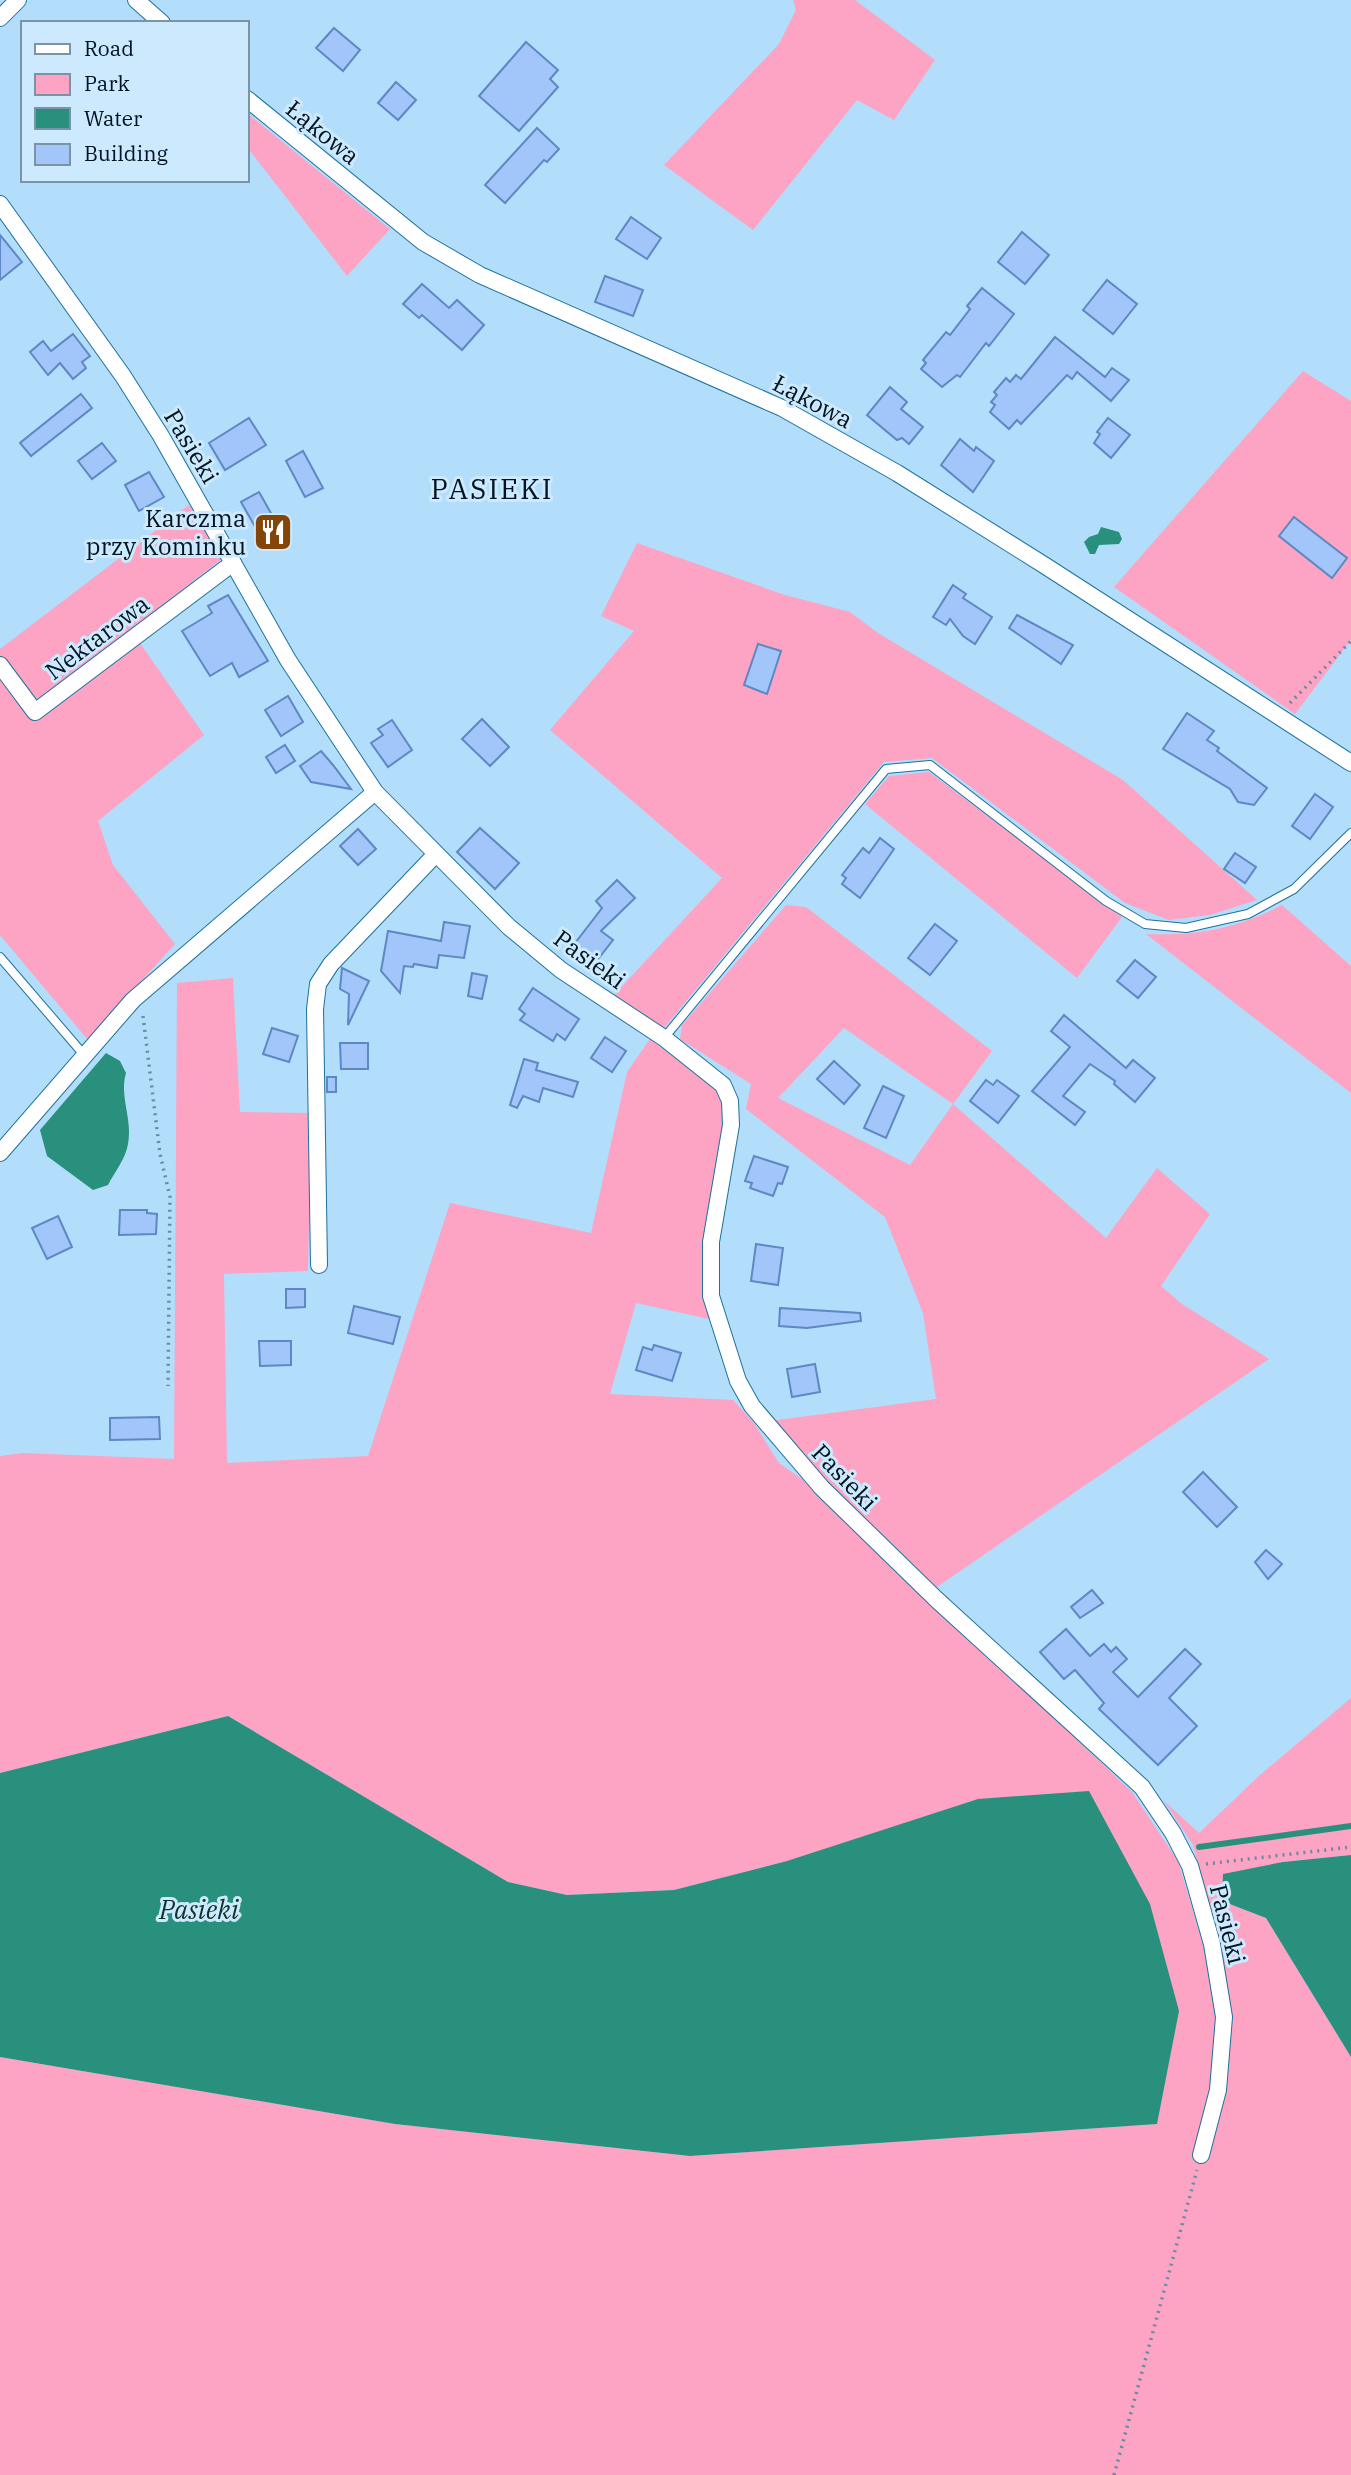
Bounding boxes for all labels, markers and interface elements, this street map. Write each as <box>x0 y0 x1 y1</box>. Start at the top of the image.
legend <box>21 21 248 182</box>
text: Road <box>84 34 134 62</box>
text: Park <box>84 69 131 97</box>
street label: Łąkowa <box>280 93 366 171</box>
text: Water <box>84 104 143 132</box>
text: Building <box>84 139 169 167</box>
street label: Łąkowa <box>768 367 858 435</box>
street label: Pasieki <box>157 403 227 489</box>
district label: PASIEKI <box>430 470 554 507</box>
place label: Karczma przy Kominku <box>86 502 246 562</box>
restaurant icon: Karczma przy Kominku <box>252 511 294 553</box>
street label: Nektarowa <box>39 587 155 687</box>
street label: Pasieki <box>548 922 632 996</box>
street label: Pasieki <box>805 1437 885 1517</box>
street label: Pasieki <box>1203 1881 1253 1967</box>
water label: Pasieki <box>158 1892 239 1926</box>

